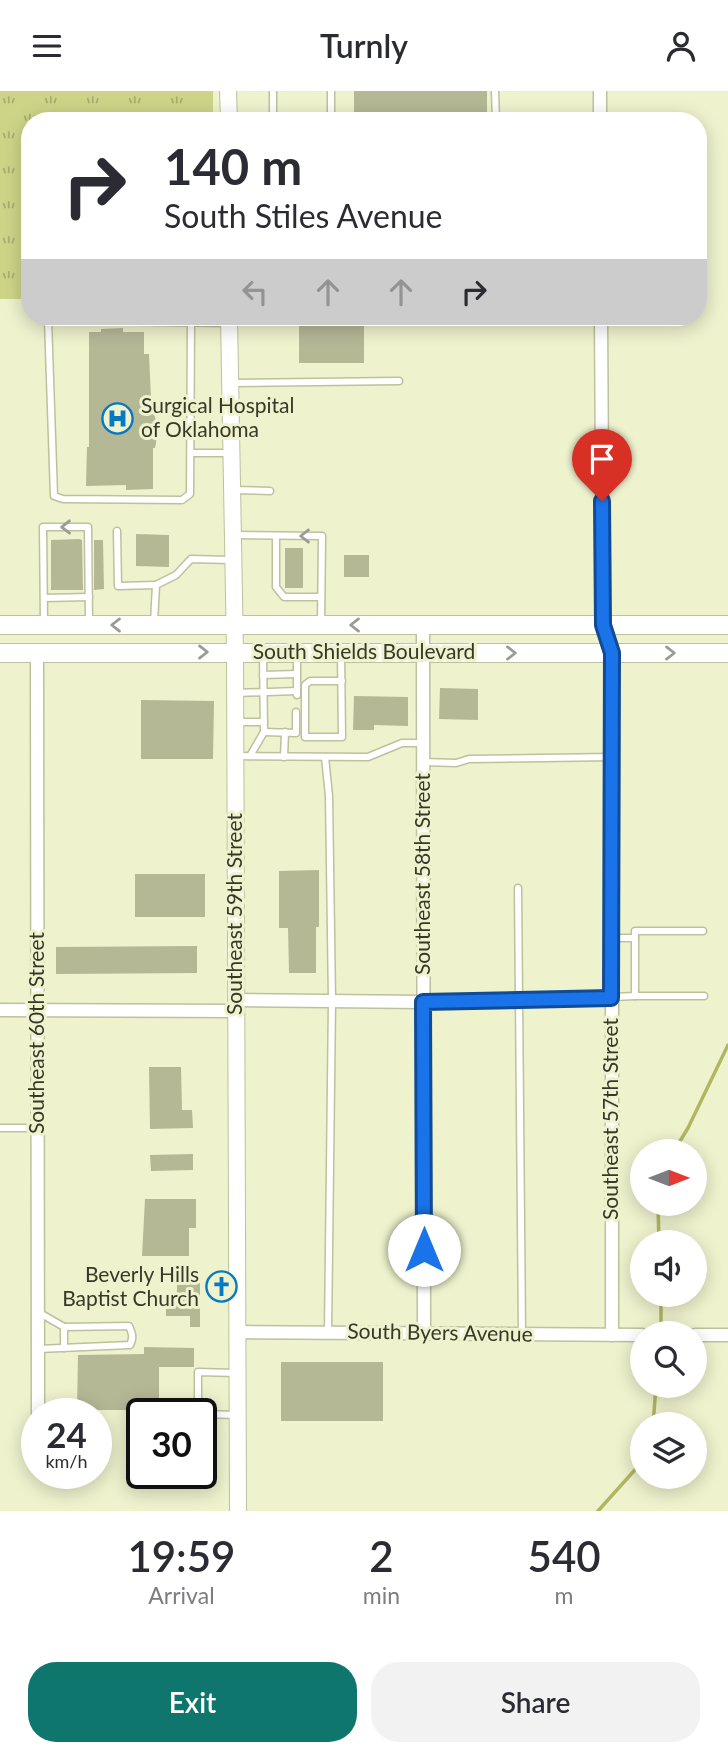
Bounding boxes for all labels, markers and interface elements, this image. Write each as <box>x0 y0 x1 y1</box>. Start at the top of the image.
text: Turnly <box>320 26 408 65</box>
icon: menu <box>28 27 66 65</box>
icon: person <box>662 27 700 65</box>
text: 140 m <box>164 137 302 195</box>
icon: right <box>49 140 140 231</box>
text: South Stiles Avenue <box>164 196 442 235</box>
icon: left <box>236 273 274 311</box>
icon: ahead <box>309 273 347 311</box>
icon: ahead <box>382 273 420 311</box>
icon: right <box>455 273 493 311</box>
place label: Surgical Hospital of Oklahoma <box>141 392 295 441</box>
hospital icon: Surgical Hospital of Oklahoma <box>101 401 135 435</box>
pin <box>572 429 632 501</box>
icon: arrive <box>583 440 621 478</box>
one-way arrow <box>61 519 71 535</box>
one-way arrow <box>299 528 310 544</box>
one-way arrow <box>110 617 120 633</box>
one-way arrow <box>349 617 359 633</box>
street label: South Shields Boulevard <box>253 638 475 663</box>
one-way arrow <box>198 644 209 660</box>
one-way arrow <box>506 645 516 661</box>
one-way arrow <box>665 645 676 661</box>
street label: Southeast 58th Street <box>409 773 434 975</box>
street label: Southeast 59th Street <box>221 813 246 1015</box>
street label: Southeast 60th Street <box>23 932 48 1134</box>
street label: Southeast 57th Street <box>597 1018 622 1220</box>
north arrow <box>630 1139 707 1216</box>
map controls <box>630 1139 707 1489</box>
position arrow <box>387 1213 461 1287</box>
button: sound <box>630 1230 707 1307</box>
place label: Beverly Hills Baptist Church <box>62 1261 199 1310</box>
church icon: Beverly Hills Baptist Church <box>205 1270 239 1304</box>
street label: South Byers Avenue <box>347 1317 533 1346</box>
button: search <box>630 1321 707 1398</box>
speed limit sign: 30 <box>126 1398 217 1489</box>
button: layers <box>630 1412 707 1489</box>
text: 24 <box>46 1413 87 1455</box>
text: km/h <box>45 1450 88 1472</box>
text: 19:59 <box>127 1531 235 1581</box>
text: 2 <box>369 1531 394 1581</box>
text: 540 <box>528 1531 601 1581</box>
text: Arrival <box>148 1581 215 1609</box>
text: min <box>363 1581 400 1609</box>
text: m <box>555 1581 574 1609</box>
button: Exit <box>28 1662 357 1742</box>
button: Share <box>371 1662 700 1742</box>

